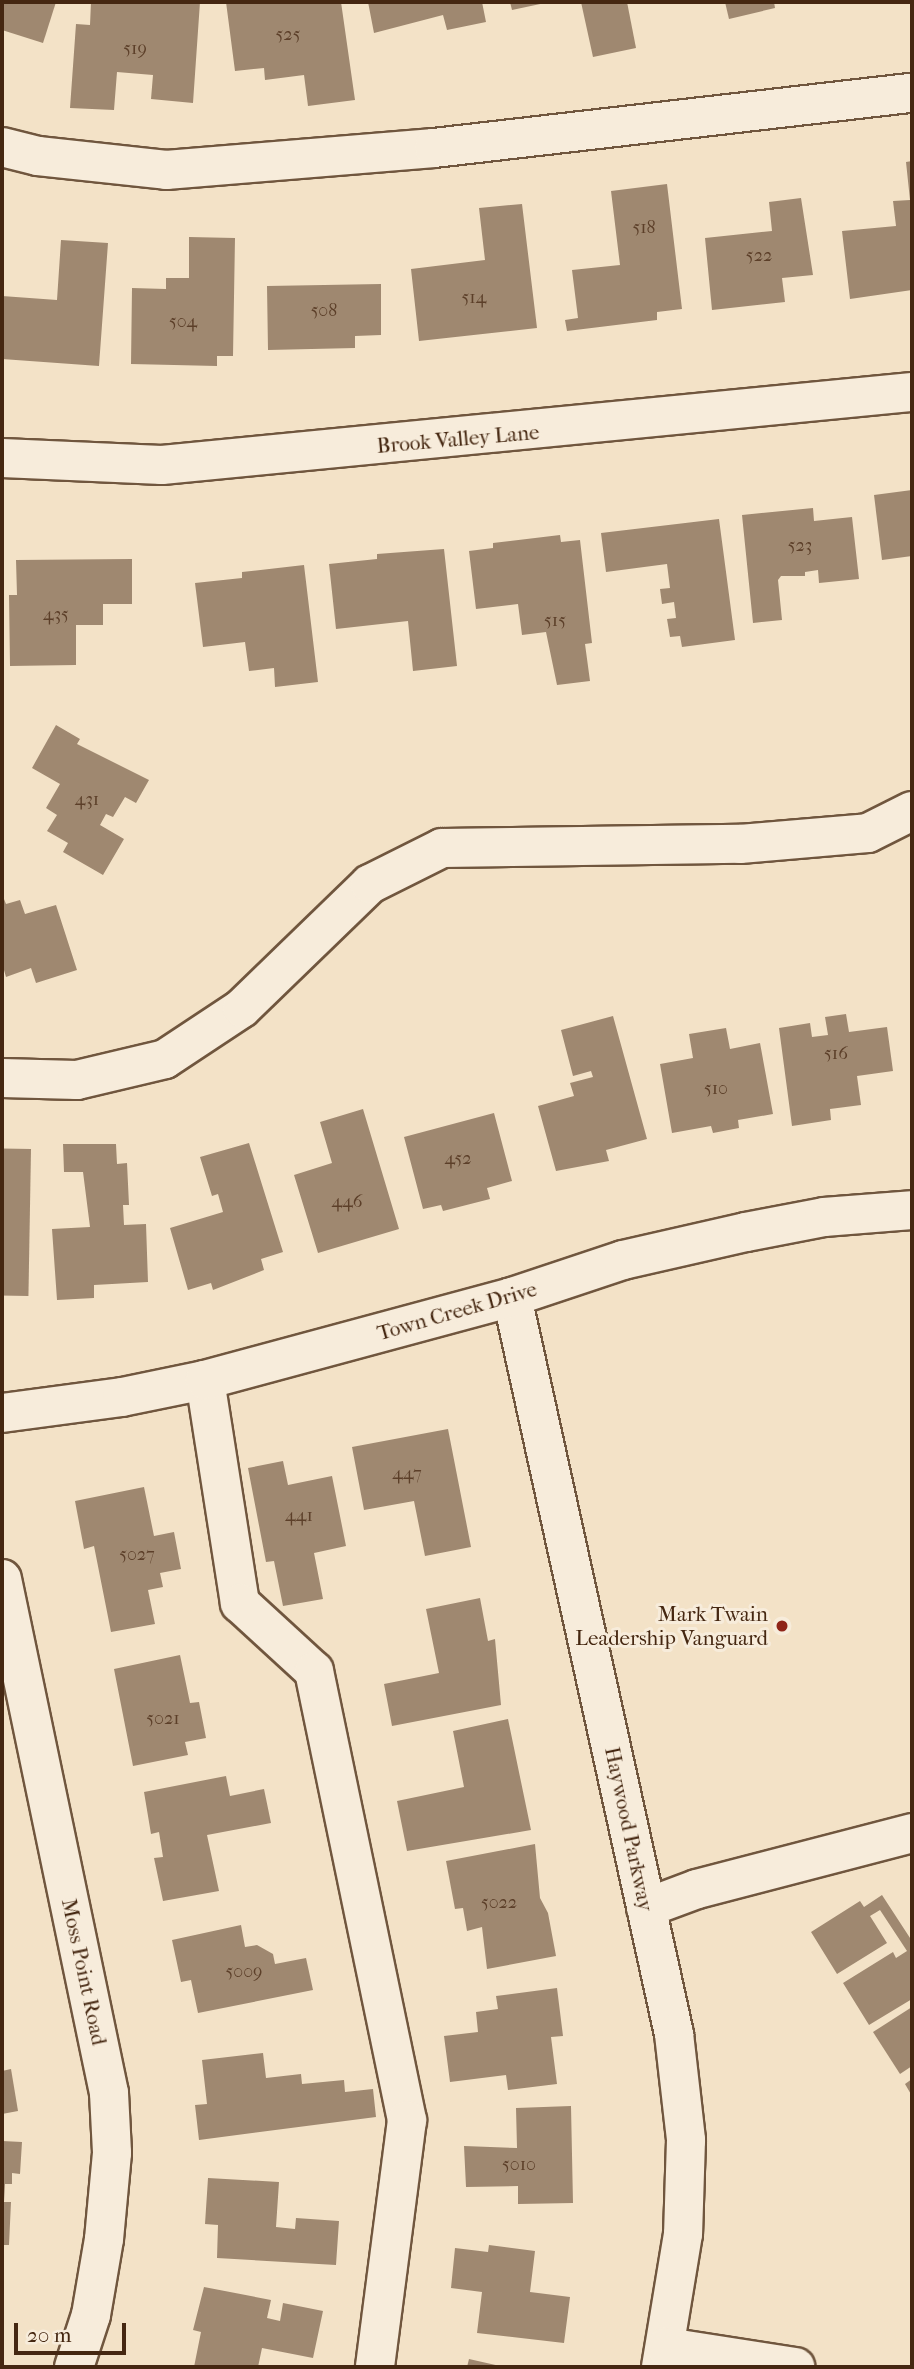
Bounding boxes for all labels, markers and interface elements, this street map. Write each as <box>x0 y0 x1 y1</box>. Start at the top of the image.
house number: 525 <box>276 24 300 46</box>
house number: 519 <box>123 38 147 60</box>
house number: 518 <box>632 217 656 239</box>
house number: 522 <box>746 245 772 267</box>
house number: 514 <box>462 287 486 309</box>
house number: 508 <box>311 300 337 322</box>
house number: 504 <box>169 311 197 333</box>
street label: Brook Valley Lane <box>376 419 540 459</box>
house number: 523 <box>788 535 812 557</box>
house number: 435 <box>43 604 69 626</box>
house number: 515 <box>544 610 566 632</box>
house number: 431 <box>75 789 99 811</box>
house number: 516 <box>824 1043 848 1065</box>
house number: 510 <box>704 1078 728 1100</box>
house number: 452 <box>444 1148 472 1170</box>
house number: 446 <box>331 1191 363 1213</box>
street label: Town Creek Drive <box>374 1276 540 1346</box>
house number: 447 <box>392 1463 422 1485</box>
house number: 441 <box>285 1505 313 1527</box>
house number: 5027 <box>119 1544 155 1566</box>
place label: Mark Twain Leadership Vanguard <box>575 1601 768 1651</box>
marker: Mark Twain Leadership Vanguard <box>774 1618 790 1634</box>
house number: 5021 <box>146 1708 180 1730</box>
street label: Haywood Parkway <box>599 1745 659 1913</box>
house number: 5022 <box>481 1892 517 1914</box>
street label: Moss Point Road <box>56 1896 112 2048</box>
house number: 5009 <box>225 1961 263 1983</box>
house number: 5010 <box>502 2154 536 2176</box>
scale bar <box>18 2310 130 2354</box>
text: 20 m <box>27 2323 71 2347</box>

